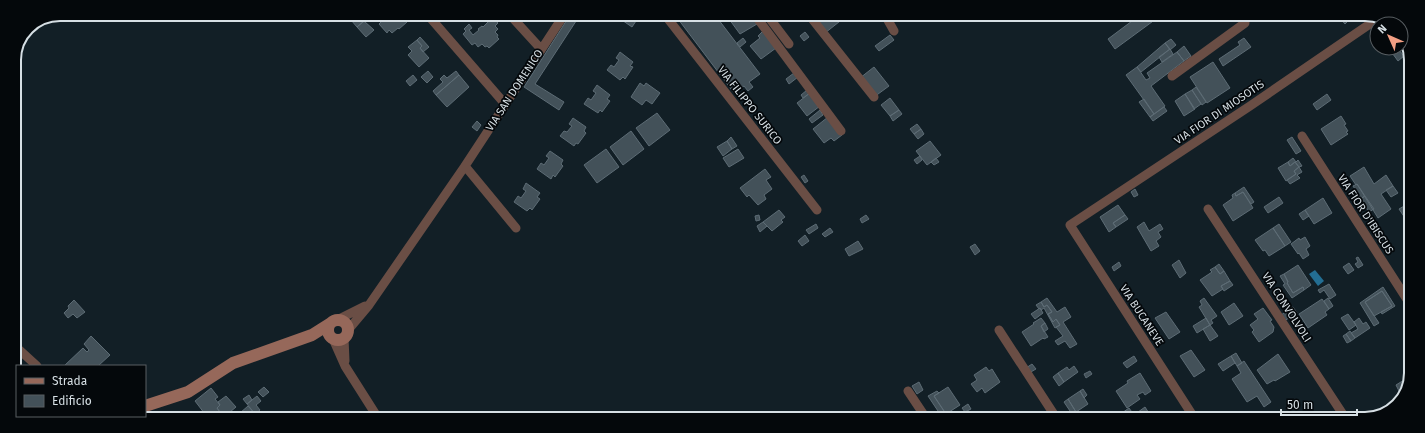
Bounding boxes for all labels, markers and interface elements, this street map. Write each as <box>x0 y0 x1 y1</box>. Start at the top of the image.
north arrow <box>1369 16 1409 56</box>
text: N <box>1375 22 1389 36</box>
street label: VIA SAN DOMENICO <box>483 47 546 133</box>
street label: VIA FILIPPO SURICO <box>715 63 784 147</box>
street label: VIA FIOR DI MIOSOTIS <box>1172 78 1267 147</box>
street label: VIA FIOR D'IBISCUS <box>1335 172 1396 257</box>
street label: VIA CONVOLVOLI <box>1259 270 1314 345</box>
street label: VIA BUCANEVE <box>1117 282 1166 348</box>
legend <box>16 365 146 417</box>
text: Strada <box>52 374 87 388</box>
scale bar <box>1281 391 1357 417</box>
text: Edificio <box>52 394 92 408</box>
text: 50 m <box>1287 398 1313 412</box>

